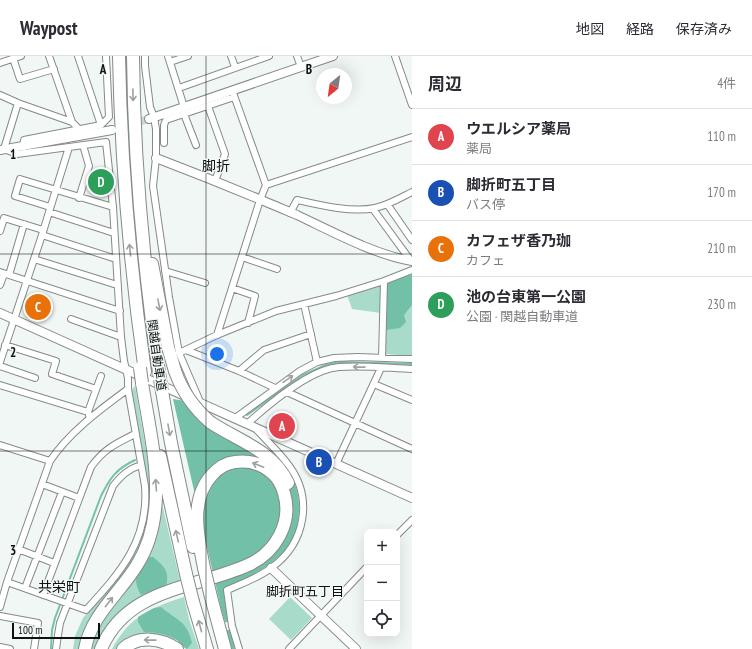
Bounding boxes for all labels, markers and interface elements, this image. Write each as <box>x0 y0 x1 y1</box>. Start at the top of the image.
text: Waypost <box>20 16 77 40</box>
text: 地図 <box>576 20 604 38</box>
text: 経路 <box>626 20 654 38</box>
text: 保存済み <box>676 20 732 38</box>
text: A <box>99 61 107 78</box>
text: B <box>306 61 312 78</box>
north arrow <box>316 68 352 104</box>
text: 周辺 <box>428 73 462 95</box>
text: 4件 <box>717 75 736 92</box>
one-way arrow <box>129 88 137 101</box>
text: ウエルシア薬局 <box>466 119 571 138</box>
text: A <box>438 128 444 145</box>
text: 110 m <box>707 128 736 145</box>
text: 薬局 <box>466 140 492 157</box>
text: 1 <box>10 146 16 163</box>
district label: 脚折 <box>202 157 230 175</box>
pin: D <box>88 167 114 197</box>
text: 脚折町五丁目 <box>466 175 556 194</box>
text: B <box>438 184 444 201</box>
text: 170 m <box>707 184 736 201</box>
text: バス停 <box>466 196 505 213</box>
text: カフェザ香乃珈 <box>466 231 571 250</box>
text: C <box>438 240 444 257</box>
text: 210 m <box>707 240 736 257</box>
one-way arrow <box>126 244 133 257</box>
text: カフェ <box>466 252 505 269</box>
text: 池の台東第一公園 <box>466 287 586 306</box>
pin: C <box>25 292 51 322</box>
text: D <box>438 296 444 313</box>
text: 230 m <box>707 296 736 313</box>
one-way arrow <box>156 298 164 311</box>
text: 公園 · 関越自動車道 <box>466 308 578 325</box>
street label: 関越自動車道 <box>145 318 169 392</box>
text: 2 <box>10 344 16 361</box>
your location <box>207 344 227 364</box>
one-way arrow <box>353 363 366 371</box>
one-way arrow <box>283 375 294 383</box>
pin: A <box>269 411 295 441</box>
one-way arrow <box>165 423 173 436</box>
pin: B <box>306 447 332 477</box>
one-way arrow <box>252 460 264 468</box>
one-way arrow <box>152 479 159 492</box>
map controls <box>364 529 400 637</box>
button: + <box>364 529 400 565</box>
one-way arrow <box>172 530 180 543</box>
text: 3 <box>10 542 16 559</box>
button: − <box>364 565 400 601</box>
district label: 共栄町 <box>38 578 80 596</box>
district label: 脚折町五丁目 <box>266 583 344 600</box>
one-way arrow <box>104 597 113 608</box>
button: locate <box>364 601 400 637</box>
one-way arrow <box>196 619 203 632</box>
scale bar <box>12 621 100 640</box>
text: 100 m <box>18 623 42 637</box>
one-way arrow <box>144 636 157 644</box>

